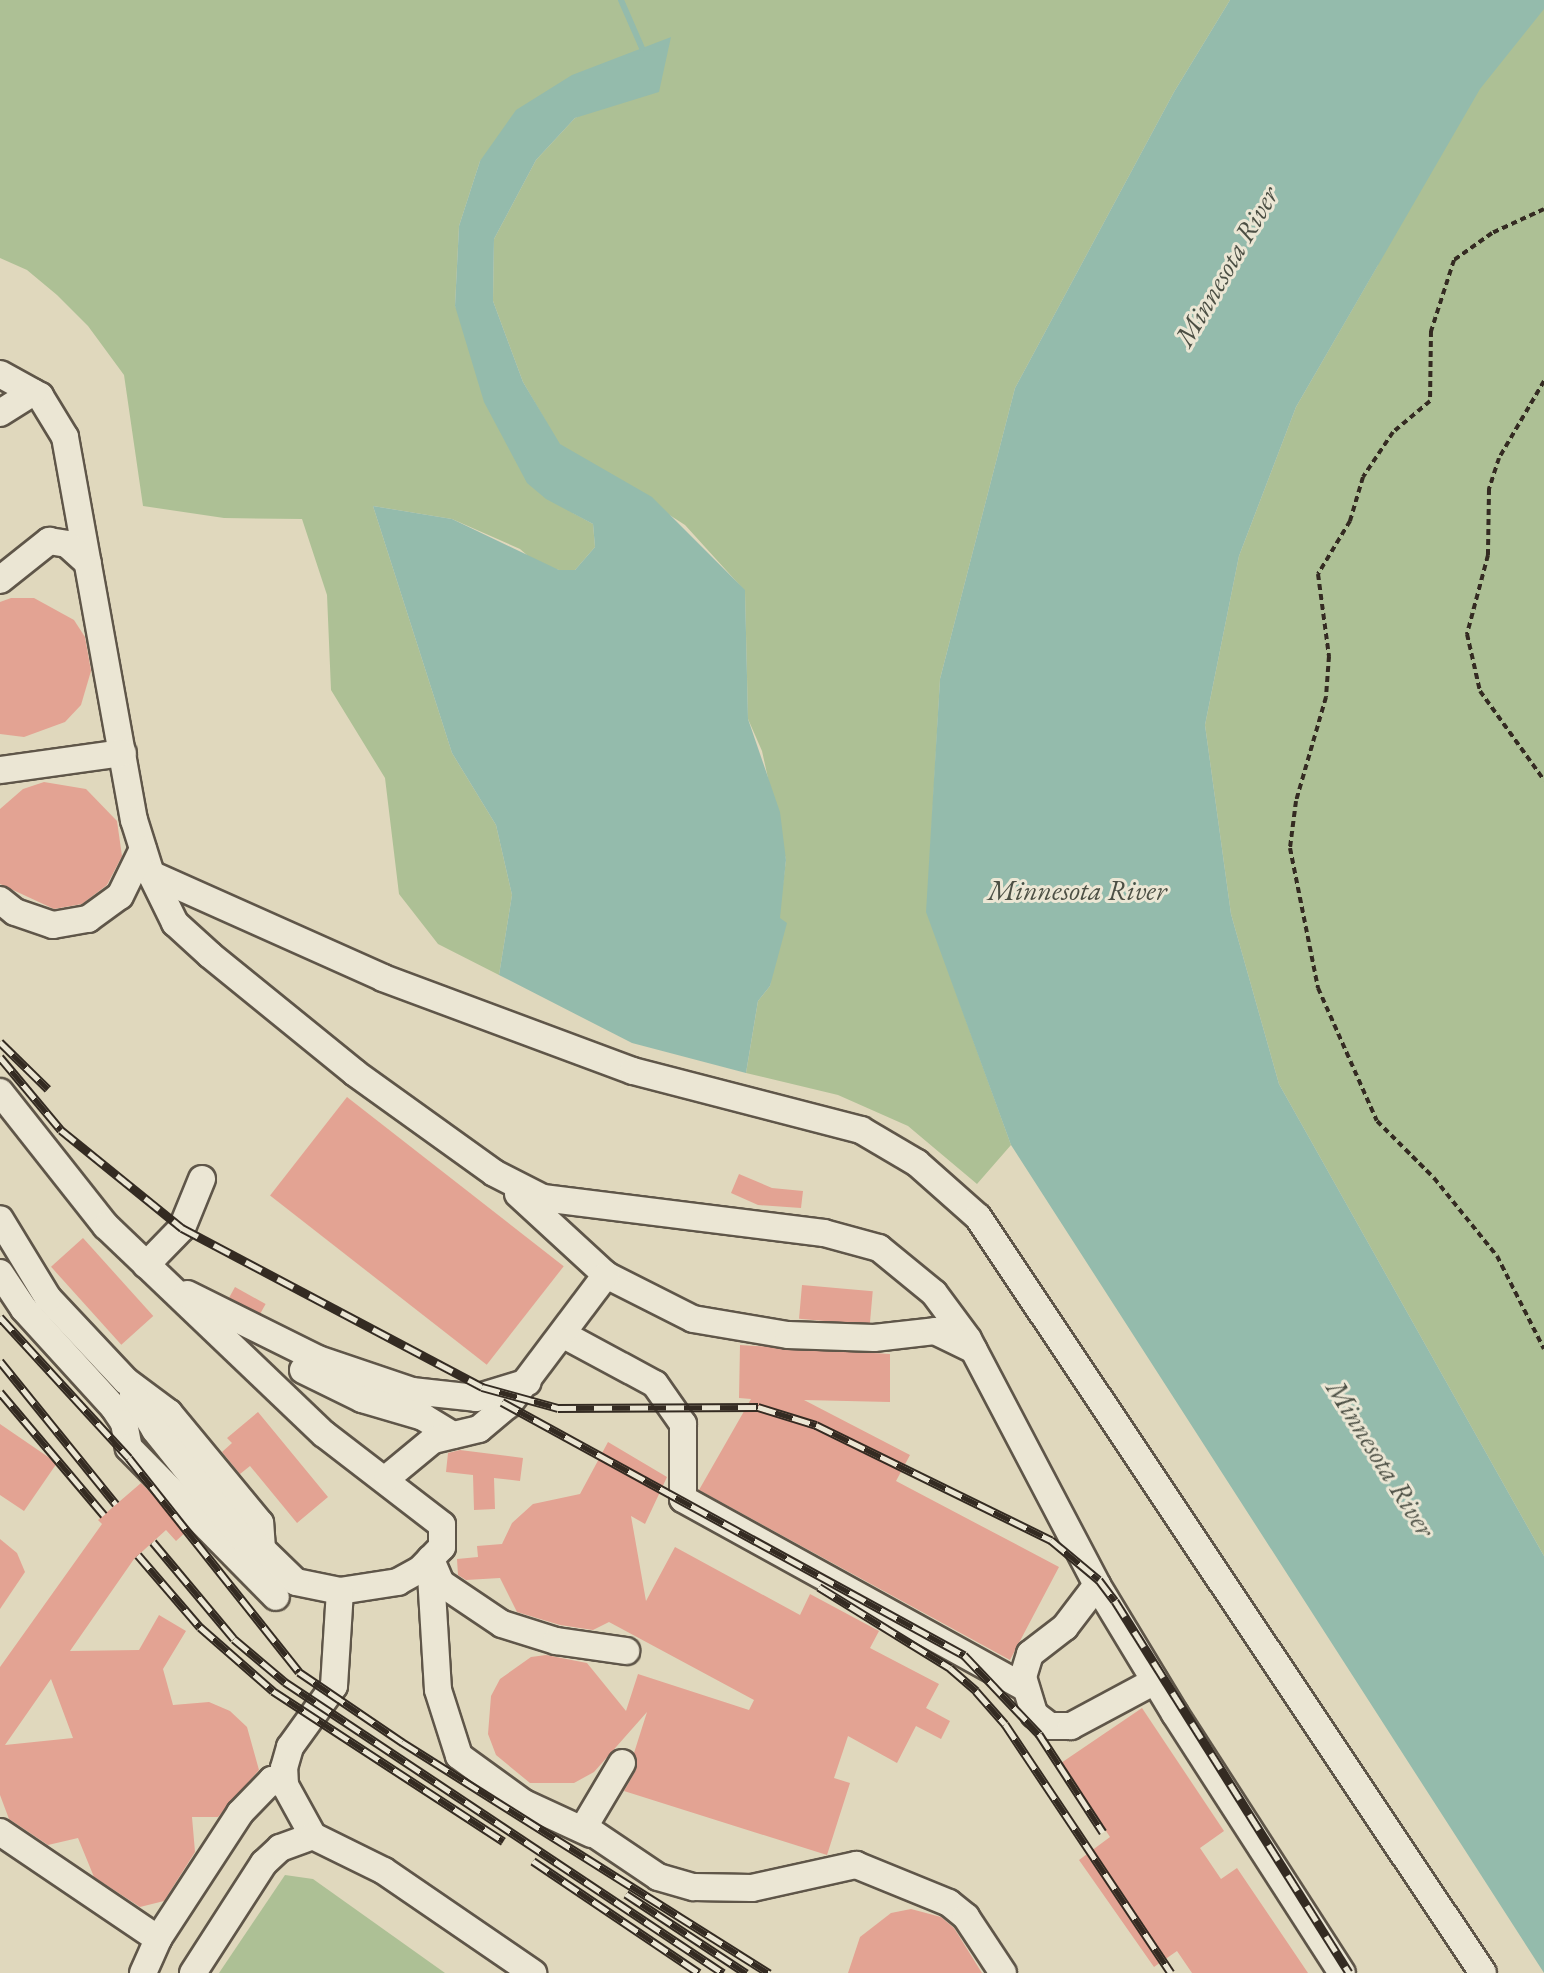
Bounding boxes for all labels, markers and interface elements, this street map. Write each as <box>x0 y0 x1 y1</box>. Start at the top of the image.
water label: Minnesota River <box>1167 180 1285 352</box>
water label: Minnesota River <box>987 873 1167 907</box>
water label: Minnesota River <box>1319 1373 1443 1543</box>

